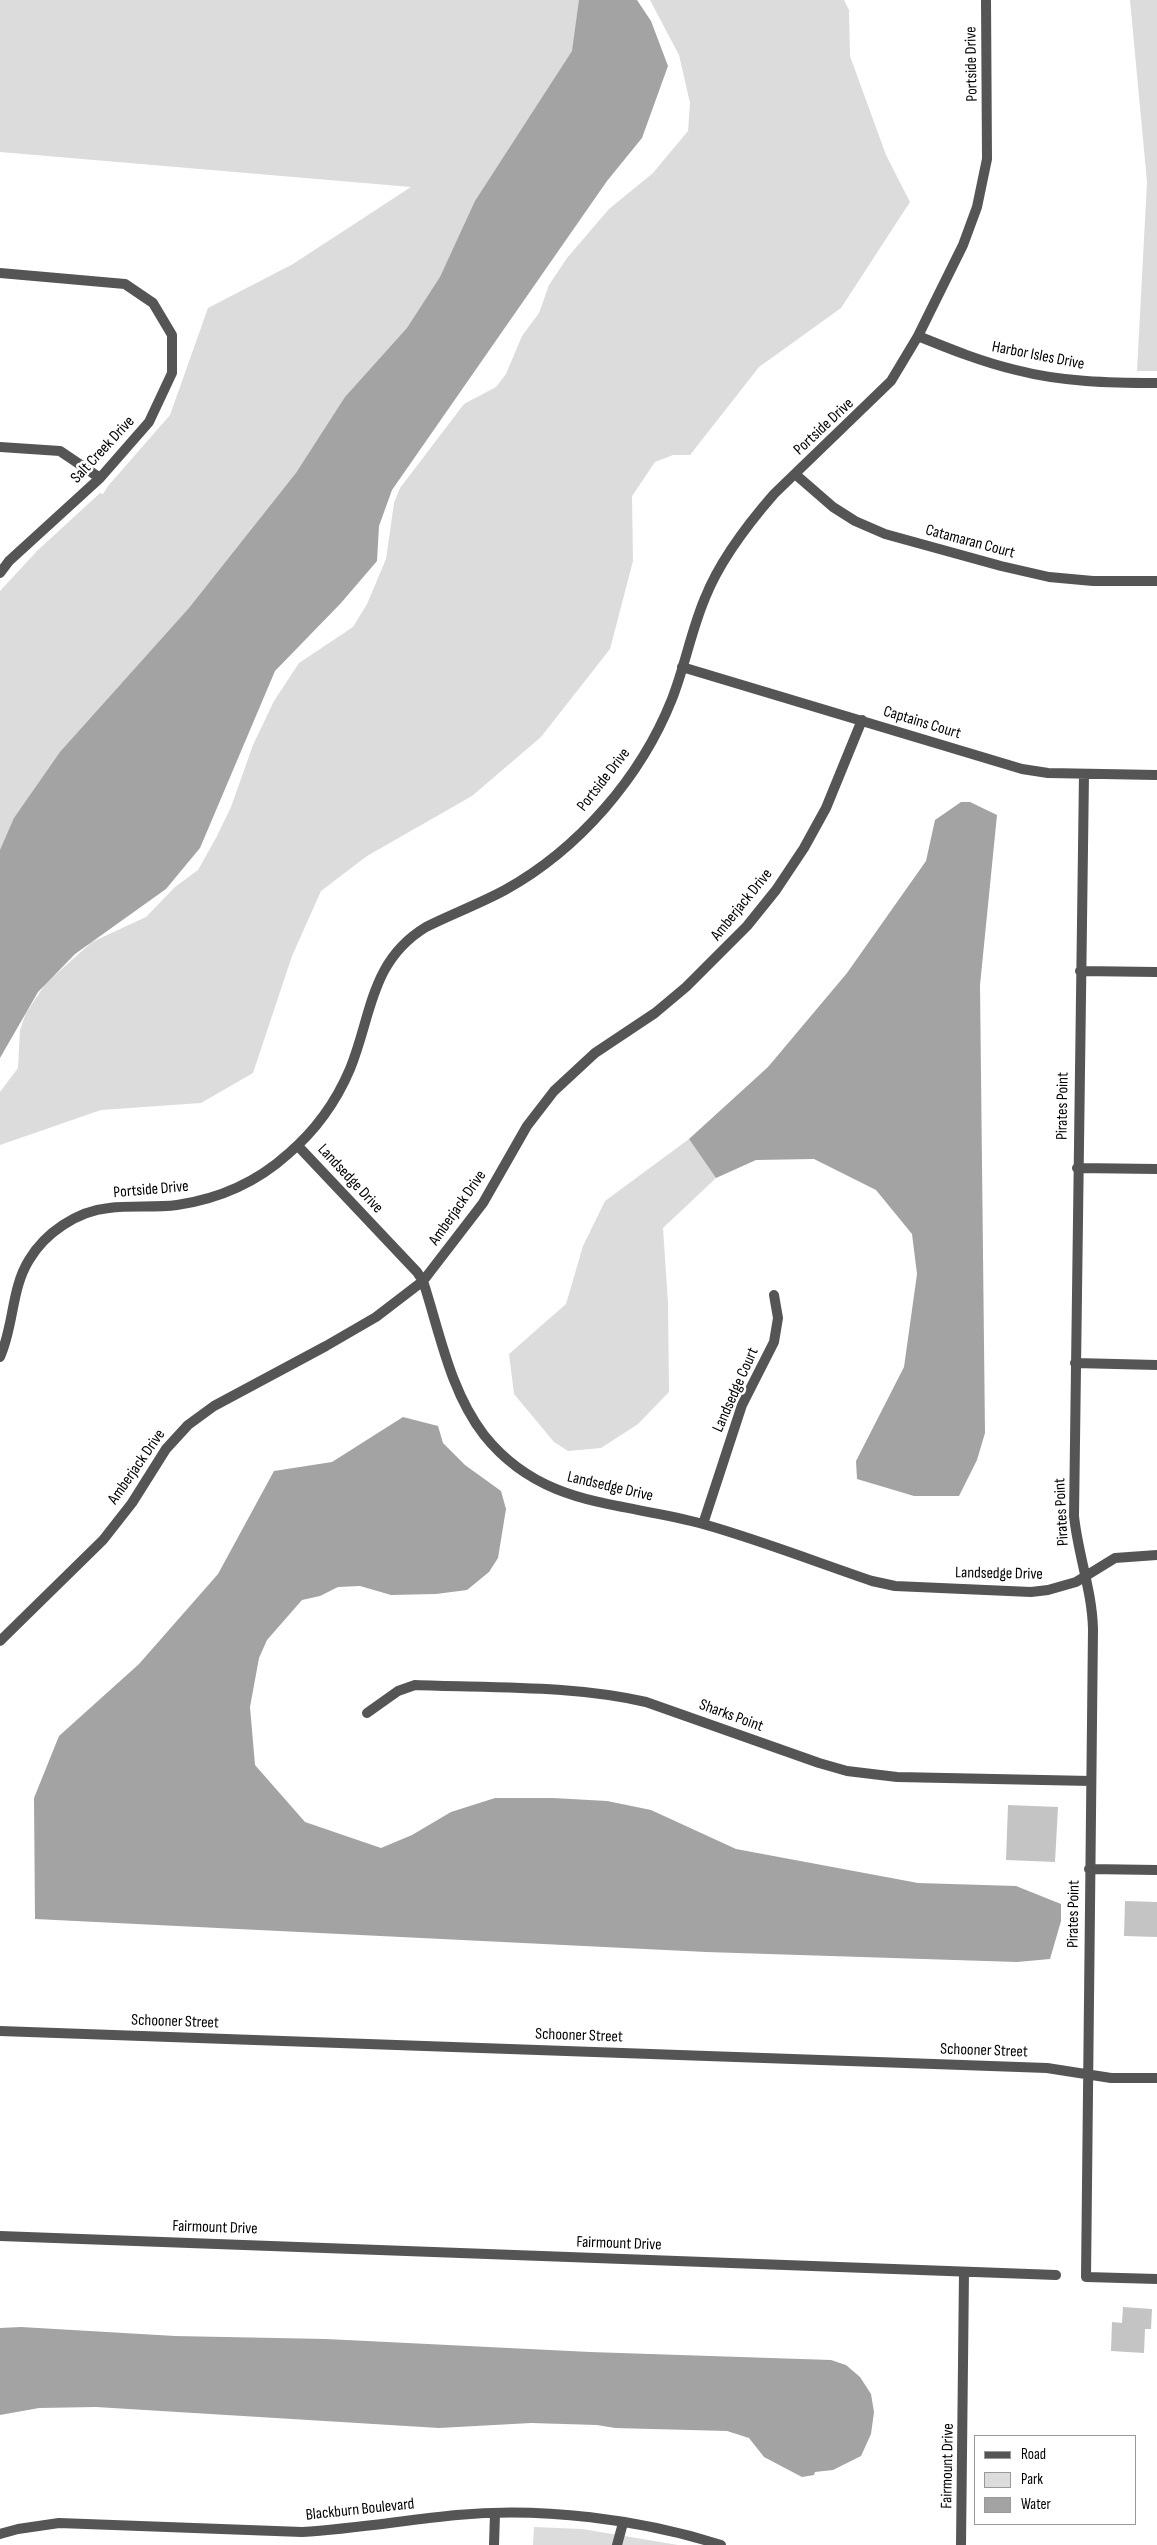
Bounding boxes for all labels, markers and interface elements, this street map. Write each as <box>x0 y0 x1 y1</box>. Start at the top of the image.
street label: Portside Drive <box>962 26 982 102</box>
street label: Harbor Isles Drive <box>990 338 1086 374</box>
street label: Portside Drive <box>790 394 858 460</box>
street label: Salt Creek Drive <box>67 412 139 488</box>
street label: Catamaran Court <box>923 521 1017 563</box>
street label: Captains Court <box>881 702 963 744</box>
street label: Portside Drive <box>573 744 635 816</box>
street label: Amberjack Drive <box>707 865 777 945</box>
street label: Pirates Point <box>1053 1072 1073 1140</box>
street label: Landsedge Drive <box>313 1140 387 1218</box>
street label: Amberjack Drive <box>425 1167 491 1249</box>
street label: Portside Drive <box>113 1177 189 1203</box>
street label: Landsedge Court <box>709 1345 763 1435</box>
street label: Amberjack Drive <box>104 1426 170 1508</box>
street label: Landsedge Drive <box>565 1468 655 1506</box>
street label: Pirates Point <box>1051 1478 1073 1546</box>
street label: Landsedge Drive <box>955 1564 1043 1584</box>
street label: Sharks Point <box>696 1696 766 1736</box>
street label: Pirates Point <box>1064 1880 1084 1948</box>
street label: Schooner Street <box>131 2011 219 2033</box>
street label: Schooner Street <box>535 2025 623 2047</box>
street label: Schooner Street <box>940 2040 1028 2062</box>
street label: Fairmount Drive <box>172 2217 258 2239</box>
street label: Fairmount Drive <box>576 2233 662 2255</box>
street label: Fairmount Drive <box>938 2423 958 2509</box>
legend <box>974 2435 1137 2525</box>
text: Road <box>1021 2445 1046 2464</box>
text: Park <box>1021 2470 1043 2489</box>
street label: Blackburn Boulevard <box>305 2495 415 2525</box>
text: Water <box>1021 2495 1051 2514</box>

